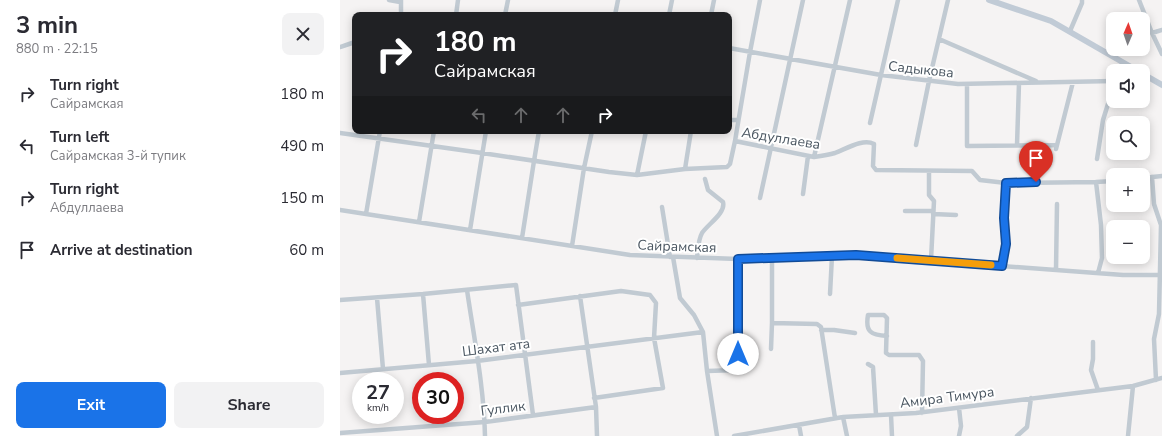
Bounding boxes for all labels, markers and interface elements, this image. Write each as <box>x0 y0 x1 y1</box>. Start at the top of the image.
text: 3 min <box>16 9 78 41</box>
north arrow <box>1106 12 1150 56</box>
map controls <box>1106 12 1150 264</box>
button: close <box>282 13 324 55</box>
text: 180 m <box>434 23 517 61</box>
icon: right <box>368 28 420 80</box>
text: 880 m · 22:15 <box>16 40 98 58</box>
street label: Садыкова <box>887 57 955 82</box>
text: Сайрамская <box>434 59 536 83</box>
button: sound <box>1106 64 1150 108</box>
text: Turn right <box>50 75 119 95</box>
icon: right <box>16 83 38 105</box>
text: 180 m <box>280 84 324 104</box>
text: Сайрамская <box>50 95 124 113</box>
icon: left <box>468 104 490 126</box>
icon: ahead <box>510 104 532 126</box>
icon: ahead <box>552 104 574 126</box>
icon: right <box>594 104 616 126</box>
button: search <box>1106 116 1150 160</box>
street label: Абдуллаева <box>740 123 822 154</box>
text: Turn left <box>50 127 109 147</box>
icon: left <box>16 135 38 157</box>
text: 490 m <box>280 136 324 156</box>
pin <box>1019 141 1053 182</box>
text: Сайрамская 3-й тупик <box>50 147 186 165</box>
icon: arrive <box>1025 147 1047 169</box>
button: + <box>1106 168 1150 212</box>
text: Turn right <box>50 179 119 199</box>
icon: right <box>16 187 38 209</box>
text: 150 m <box>280 188 324 208</box>
text: Абдуллаева <box>50 199 124 217</box>
button: − <box>1106 220 1150 264</box>
street label: Сайрамская <box>637 236 717 257</box>
icon: arrive <box>16 239 38 261</box>
text: Arrive at destination <box>50 240 193 260</box>
text: 60 m <box>289 240 324 260</box>
position arrow <box>717 333 759 375</box>
street label: Шахат ата <box>461 334 531 361</box>
speed limit sign: 30 <box>412 372 464 424</box>
text: 27 <box>366 379 390 406</box>
button: Exit <box>16 382 166 428</box>
button: Share <box>174 382 324 428</box>
street label: Амира Тимура <box>899 382 995 413</box>
street label: Гуллик <box>480 396 527 421</box>
text: km/h <box>367 401 389 415</box>

